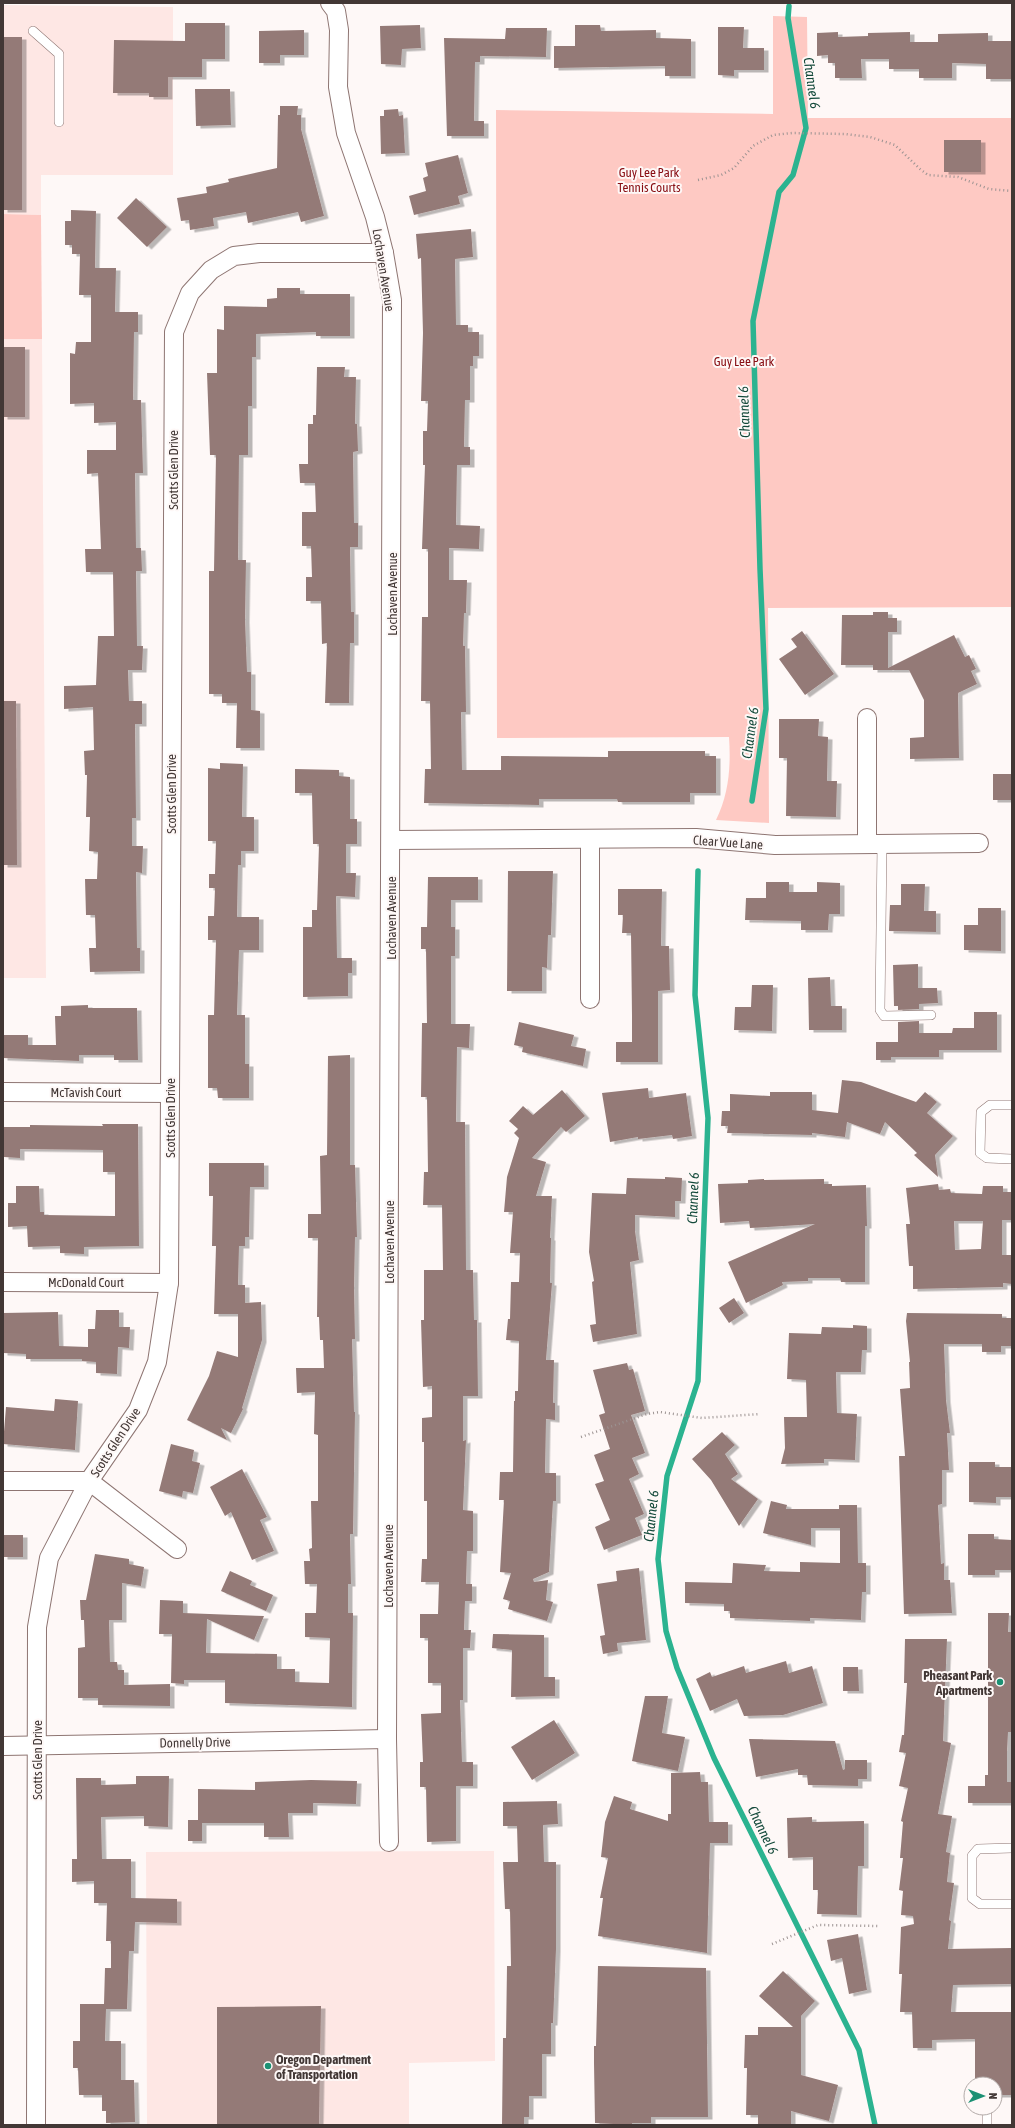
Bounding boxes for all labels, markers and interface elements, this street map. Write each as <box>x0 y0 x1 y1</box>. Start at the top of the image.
water label: Channel 6 <box>800 56 824 110</box>
park label: Guy Lee Park Tennis Courts <box>617 165 681 195</box>
street label: Lochaven Avenue <box>370 228 397 313</box>
park label: Guy Lee Park <box>714 354 775 369</box>
water label: Channel 6 <box>735 386 753 438</box>
street label: Scotts Glen Drive <box>166 430 181 510</box>
street label: Lochaven Avenue <box>385 552 400 636</box>
water label: Channel 6 <box>738 706 762 760</box>
street label: Scotts Glen Drive <box>164 754 179 834</box>
street label: Clear Vue Lane <box>692 833 764 852</box>
street label: Lochaven Avenue <box>384 876 399 960</box>
street label: Scotts Glen Drive <box>163 1078 178 1158</box>
street label: McTavish Court <box>50 1085 122 1100</box>
water label: Channel 6 <box>684 1172 702 1224</box>
street label: Lochaven Avenue <box>382 1200 397 1284</box>
street label: McDonald Court <box>48 1275 124 1290</box>
street label: Scotts Glen Drive <box>87 1405 143 1480</box>
water label: Channel 6 <box>640 1489 662 1543</box>
street label: Lochaven Avenue <box>381 1524 396 1608</box>
place label: Pheasant Park Apartments <box>923 1668 992 1698</box>
marker: Pheasant Park Apartments <box>995 1677 1005 1687</box>
street label: Scotts Glen Drive <box>30 1720 45 1800</box>
street label: Donnelly Drive <box>159 1734 231 1751</box>
water label: Channel 6 <box>744 1803 782 1857</box>
place label: Oregon Department of Transportation <box>276 2052 371 2082</box>
marker: Oregon Department of Transportation <box>263 2061 273 2071</box>
north arrow <box>963 2076 1003 2116</box>
text: N <box>987 2093 999 2099</box>

